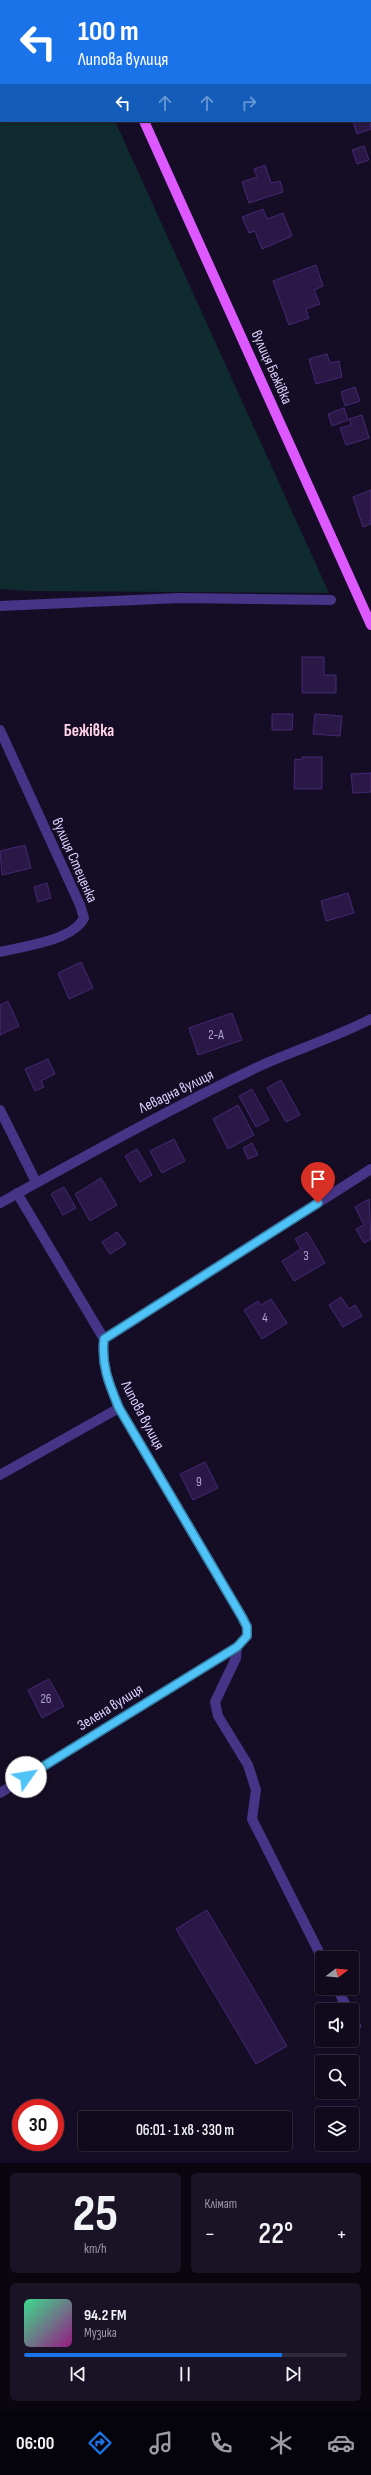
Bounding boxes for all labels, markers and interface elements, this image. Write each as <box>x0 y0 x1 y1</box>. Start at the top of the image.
text: 100 m <box>78 15 139 48</box>
icon: left <box>12 16 64 68</box>
text: Липова вулиця <box>78 49 168 70</box>
icon: left <box>112 92 134 114</box>
icon: ahead <box>154 92 176 114</box>
icon: ahead <box>196 92 218 114</box>
icon: right <box>238 92 260 114</box>
street label: вулиця Бежівка <box>247 327 296 407</box>
district label: Бежівка <box>64 721 114 741</box>
street label: вулиця Стеценка <box>47 815 102 906</box>
house number: 2-А <box>208 1027 224 1043</box>
street label: Левадна вулиця <box>135 1065 217 1118</box>
pin <box>301 1162 335 1203</box>
icon: arrive <box>307 1168 329 1190</box>
house number: 3 <box>303 1248 309 1264</box>
house number: 4 <box>262 1310 268 1326</box>
street label: Липова вулиця <box>116 1377 169 1453</box>
house number: 9 <box>196 1474 202 1490</box>
street label: Зелена вулиця <box>74 1680 147 1735</box>
house number: 26 <box>40 1691 52 1707</box>
position arrow <box>5 1756 47 1798</box>
north arrow <box>315 1951 359 1995</box>
map controls <box>315 1951 359 2151</box>
button: sound <box>315 2003 359 2047</box>
button: search <box>315 2055 359 2099</box>
speed limit sign: 30 <box>12 2099 64 2151</box>
button: layers <box>315 2107 359 2151</box>
text: 06:01 · 1 хв · 330 m <box>136 2121 234 2140</box>
text: 25 <box>72 2183 118 2246</box>
text: Клімат <box>205 2196 237 2212</box>
text: 22° <box>258 2216 293 2252</box>
text: − <box>205 2221 215 2248</box>
text: + <box>336 2221 347 2248</box>
text: km/h <box>84 2241 106 2257</box>
text: 94.2 FM <box>84 2306 127 2325</box>
text: Музика <box>84 2325 117 2341</box>
icon: previous <box>67 2363 89 2385</box>
icon: pause <box>174 2363 196 2385</box>
icon: next <box>282 2363 304 2385</box>
icon: directions <box>86 2429 114 2457</box>
icon: music <box>147 2429 175 2457</box>
icon: phone <box>207 2429 235 2457</box>
icon: climate <box>267 2429 295 2457</box>
icon: car <box>327 2429 355 2457</box>
text: 06:00 <box>16 2433 54 2454</box>

